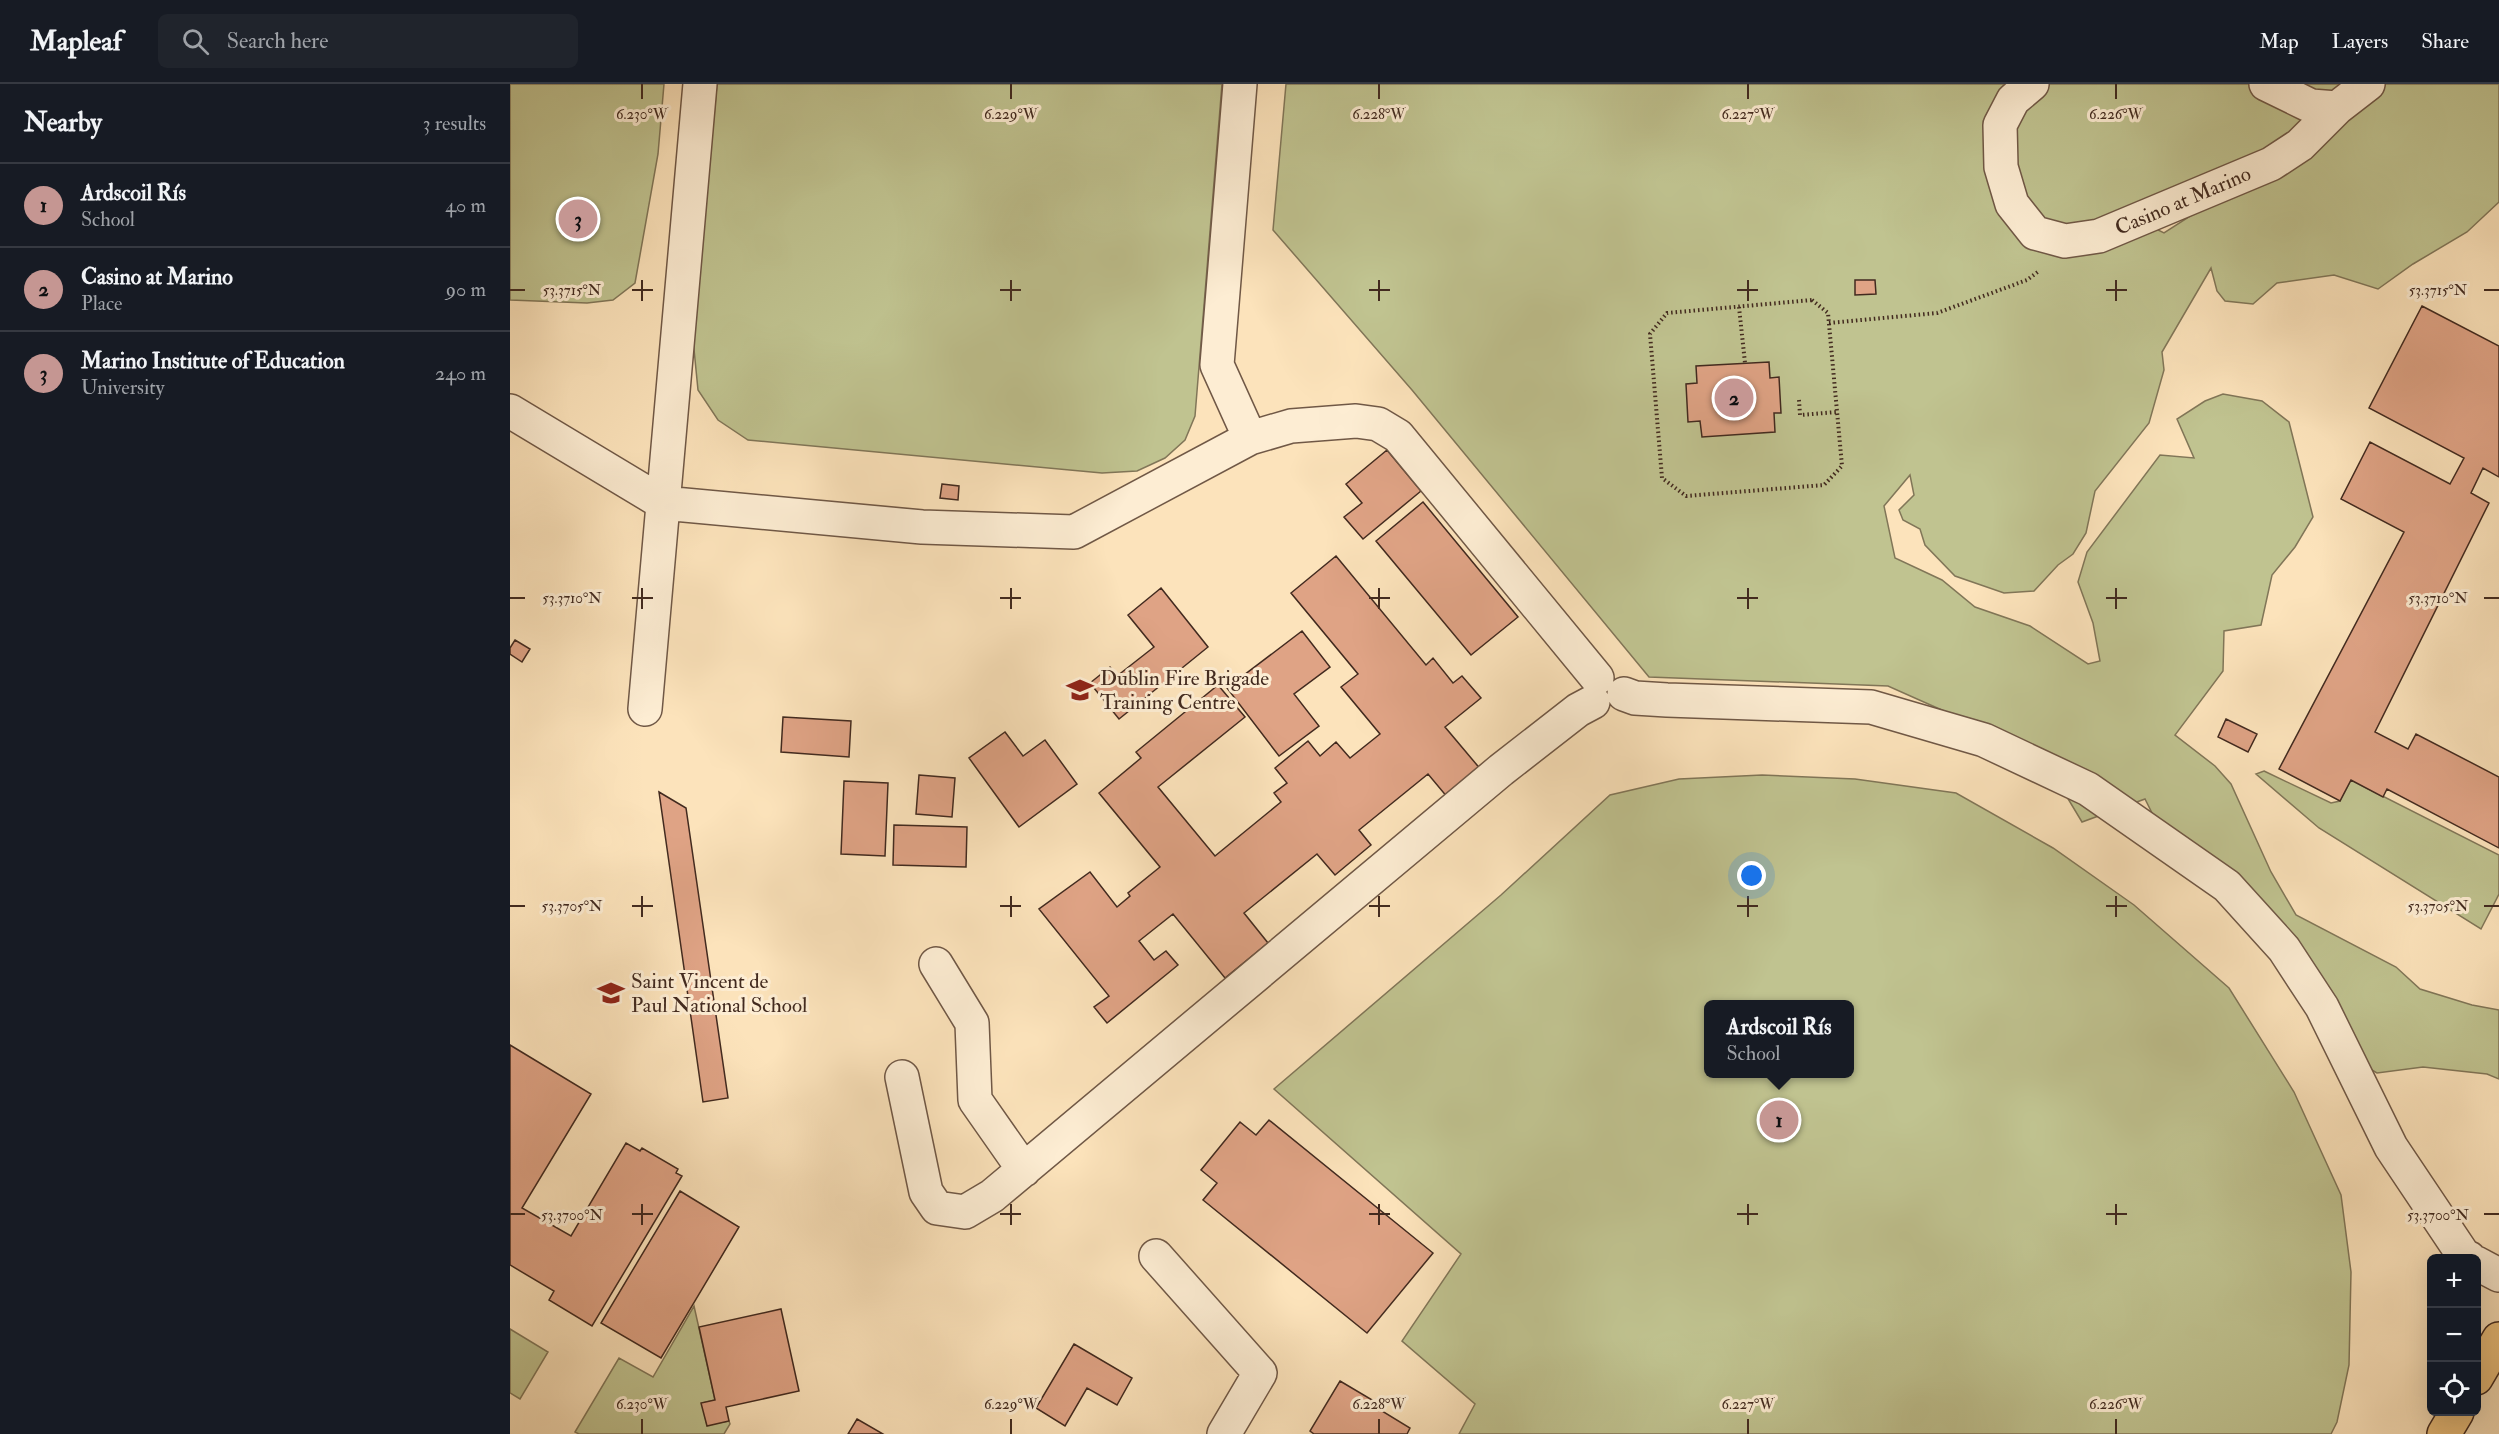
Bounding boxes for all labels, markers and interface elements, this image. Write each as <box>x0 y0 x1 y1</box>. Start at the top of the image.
search box <box>158 14 578 68</box>
text: Mapleaf <box>30 24 122 59</box>
icon: search <box>179 25 212 58</box>
text: Search here <box>227 27 328 55</box>
text: Map <box>2259 28 2299 55</box>
text: Layers <box>2332 28 2388 55</box>
text: Share <box>2421 28 2469 55</box>
text: 6.230°W <box>616 105 669 124</box>
text: 6.229°W <box>984 105 1039 124</box>
text: 6.228°W <box>1352 105 1406 124</box>
text: 6.227°W <box>1721 105 1775 124</box>
text: 6.226°W <box>2089 105 2144 124</box>
text: Nearby <box>24 107 102 139</box>
text: 3 results <box>423 111 486 136</box>
street label: Casino at Marino <box>2111 160 2255 242</box>
text: Ardscoil Rís <box>81 179 186 207</box>
text: 1 <box>40 193 47 218</box>
text: 40 m <box>445 193 486 218</box>
pin: 3 <box>558 196 598 242</box>
text: School <box>81 207 135 232</box>
text: Casino at Marino <box>81 263 233 291</box>
text: 2 <box>38 277 49 302</box>
text: 90 m <box>446 277 486 302</box>
text: 53.3715°N <box>543 281 602 300</box>
text: 53.3715°N <box>2409 281 2468 300</box>
text: Place <box>81 291 122 316</box>
text: Marino Institute of Education <box>81 347 345 375</box>
text: 3 <box>40 361 47 386</box>
text: 240 m <box>435 361 486 386</box>
text: University <box>81 375 164 400</box>
pin: 2 <box>1714 376 1754 420</box>
text: 53.3710°N <box>542 589 602 608</box>
text: 53.3710°N <box>2408 589 2468 608</box>
place label: Dublin Fire Brigade Training Centre <box>1100 665 1269 716</box>
school or university icon: Dublin Fire Brigade Training Centre <box>1065 675 1095 705</box>
your location <box>1737 861 1766 890</box>
text: 53.3705°N <box>542 897 603 916</box>
text: 53.3705°N <box>2408 897 2469 916</box>
place label: Saint Vincent de Paul National School <box>631 968 808 1019</box>
school or university icon: Saint Vincent de Paul National School <box>596 978 626 1008</box>
popup <box>1704 1000 1854 1078</box>
text: Ardscoil Rís <box>1726 1013 1832 1041</box>
text: School <box>1726 1041 1780 1066</box>
pin: 1 <box>1760 1098 1798 1142</box>
text: 53.3700°N <box>541 1206 604 1225</box>
text: 53.3700°N <box>2407 1206 2470 1225</box>
map controls <box>2427 1254 2481 1416</box>
button: + <box>2427 1254 2481 1308</box>
button: − <box>2427 1308 2481 1362</box>
button: locate <box>2427 1362 2481 1416</box>
text: 6.230°W <box>616 1395 669 1414</box>
text: 6.229°W <box>984 1395 1039 1414</box>
text: 6.228°W <box>1352 1395 1406 1414</box>
text: 6.227°W <box>1721 1395 1775 1414</box>
text: 6.226°W <box>2089 1395 2144 1414</box>

